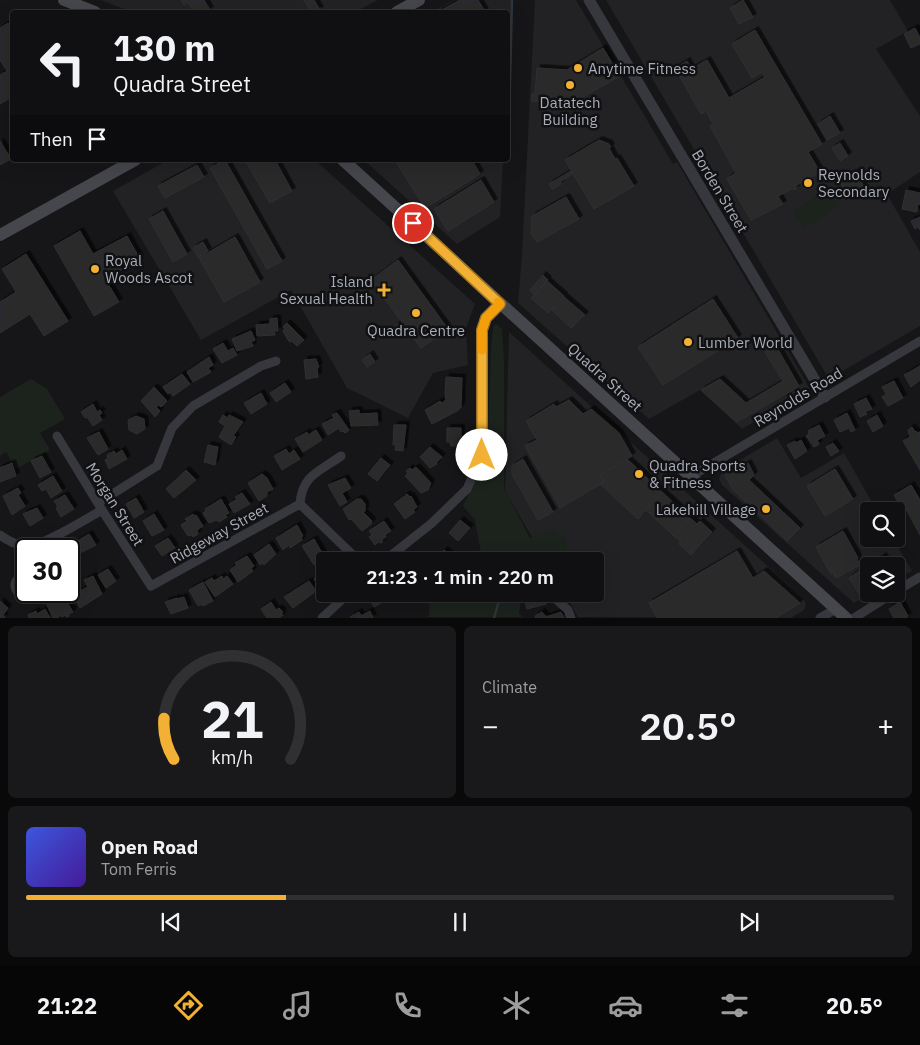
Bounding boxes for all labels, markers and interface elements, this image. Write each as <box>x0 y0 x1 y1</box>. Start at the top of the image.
text: 130 m <box>113 25 216 71</box>
icon: left <box>30 30 95 95</box>
place label: Anytime Fitness <box>588 59 696 78</box>
marker: Anytime Fitness <box>572 62 584 74</box>
text: Quadra Street <box>113 69 251 98</box>
marker: Datatech Building <box>564 79 576 91</box>
place label: Datatech Building <box>540 93 600 129</box>
icon: arrive <box>83 125 111 153</box>
text: Then <box>30 127 73 151</box>
street label: Borden Street <box>688 146 752 236</box>
place label: Reynolds Secondary <box>818 165 890 201</box>
marker: Reynolds Secondary <box>802 177 814 189</box>
pin <box>392 202 434 244</box>
icon: arrive <box>399 209 427 237</box>
place label: Royal Woods Ascot <box>105 251 193 287</box>
marker: Royal Woods Ascot <box>89 263 101 275</box>
place label: Island Sexual Health <box>280 272 373 308</box>
marker: Island Sexual Health <box>377 283 391 297</box>
marker: Quadra Centre <box>410 307 422 319</box>
place label: Quadra Centre <box>367 321 465 340</box>
place label: Lumber World <box>698 333 793 352</box>
marker: Lumber World <box>682 336 694 348</box>
street label: Quadra Street <box>564 338 646 416</box>
street label: Reynolds Road <box>750 363 846 431</box>
position arrow <box>455 428 507 480</box>
place label: Quadra Sports & Fitness <box>649 456 746 492</box>
street label: Morgan Street <box>82 459 148 549</box>
marker: Quadra Sports & Fitness <box>633 468 645 480</box>
street label: Ridgeway Street <box>166 498 272 568</box>
place label: Lakehill Village <box>656 500 756 519</box>
map controls <box>860 502 905 602</box>
button: search <box>860 502 905 547</box>
marker: Lakehill Village <box>760 503 772 515</box>
speed limit sign: 30 <box>15 538 80 603</box>
button: layers <box>860 557 905 602</box>
text: 21:23 · 1 min · 220 m <box>366 565 554 589</box>
text: Climate <box>482 677 537 697</box>
text: 21 <box>201 685 263 752</box>
text: 20.5° <box>639 701 737 750</box>
text: − <box>482 707 499 744</box>
text: + <box>877 707 894 744</box>
text: km/h <box>211 746 253 769</box>
text: Open Road <box>101 835 198 859</box>
text: Tom Ferris <box>101 859 177 879</box>
icon: previous <box>157 908 185 936</box>
icon: pause <box>446 908 474 936</box>
icon: next <box>735 908 763 936</box>
icon: directions <box>171 988 206 1023</box>
icon: music <box>280 988 315 1023</box>
icon: phone <box>390 988 425 1023</box>
icon: climate <box>499 988 534 1023</box>
icon: car <box>608 988 643 1023</box>
icon: filters <box>717 988 752 1023</box>
text: 21:22 <box>37 991 97 1020</box>
text: 20.5° <box>826 991 883 1020</box>

